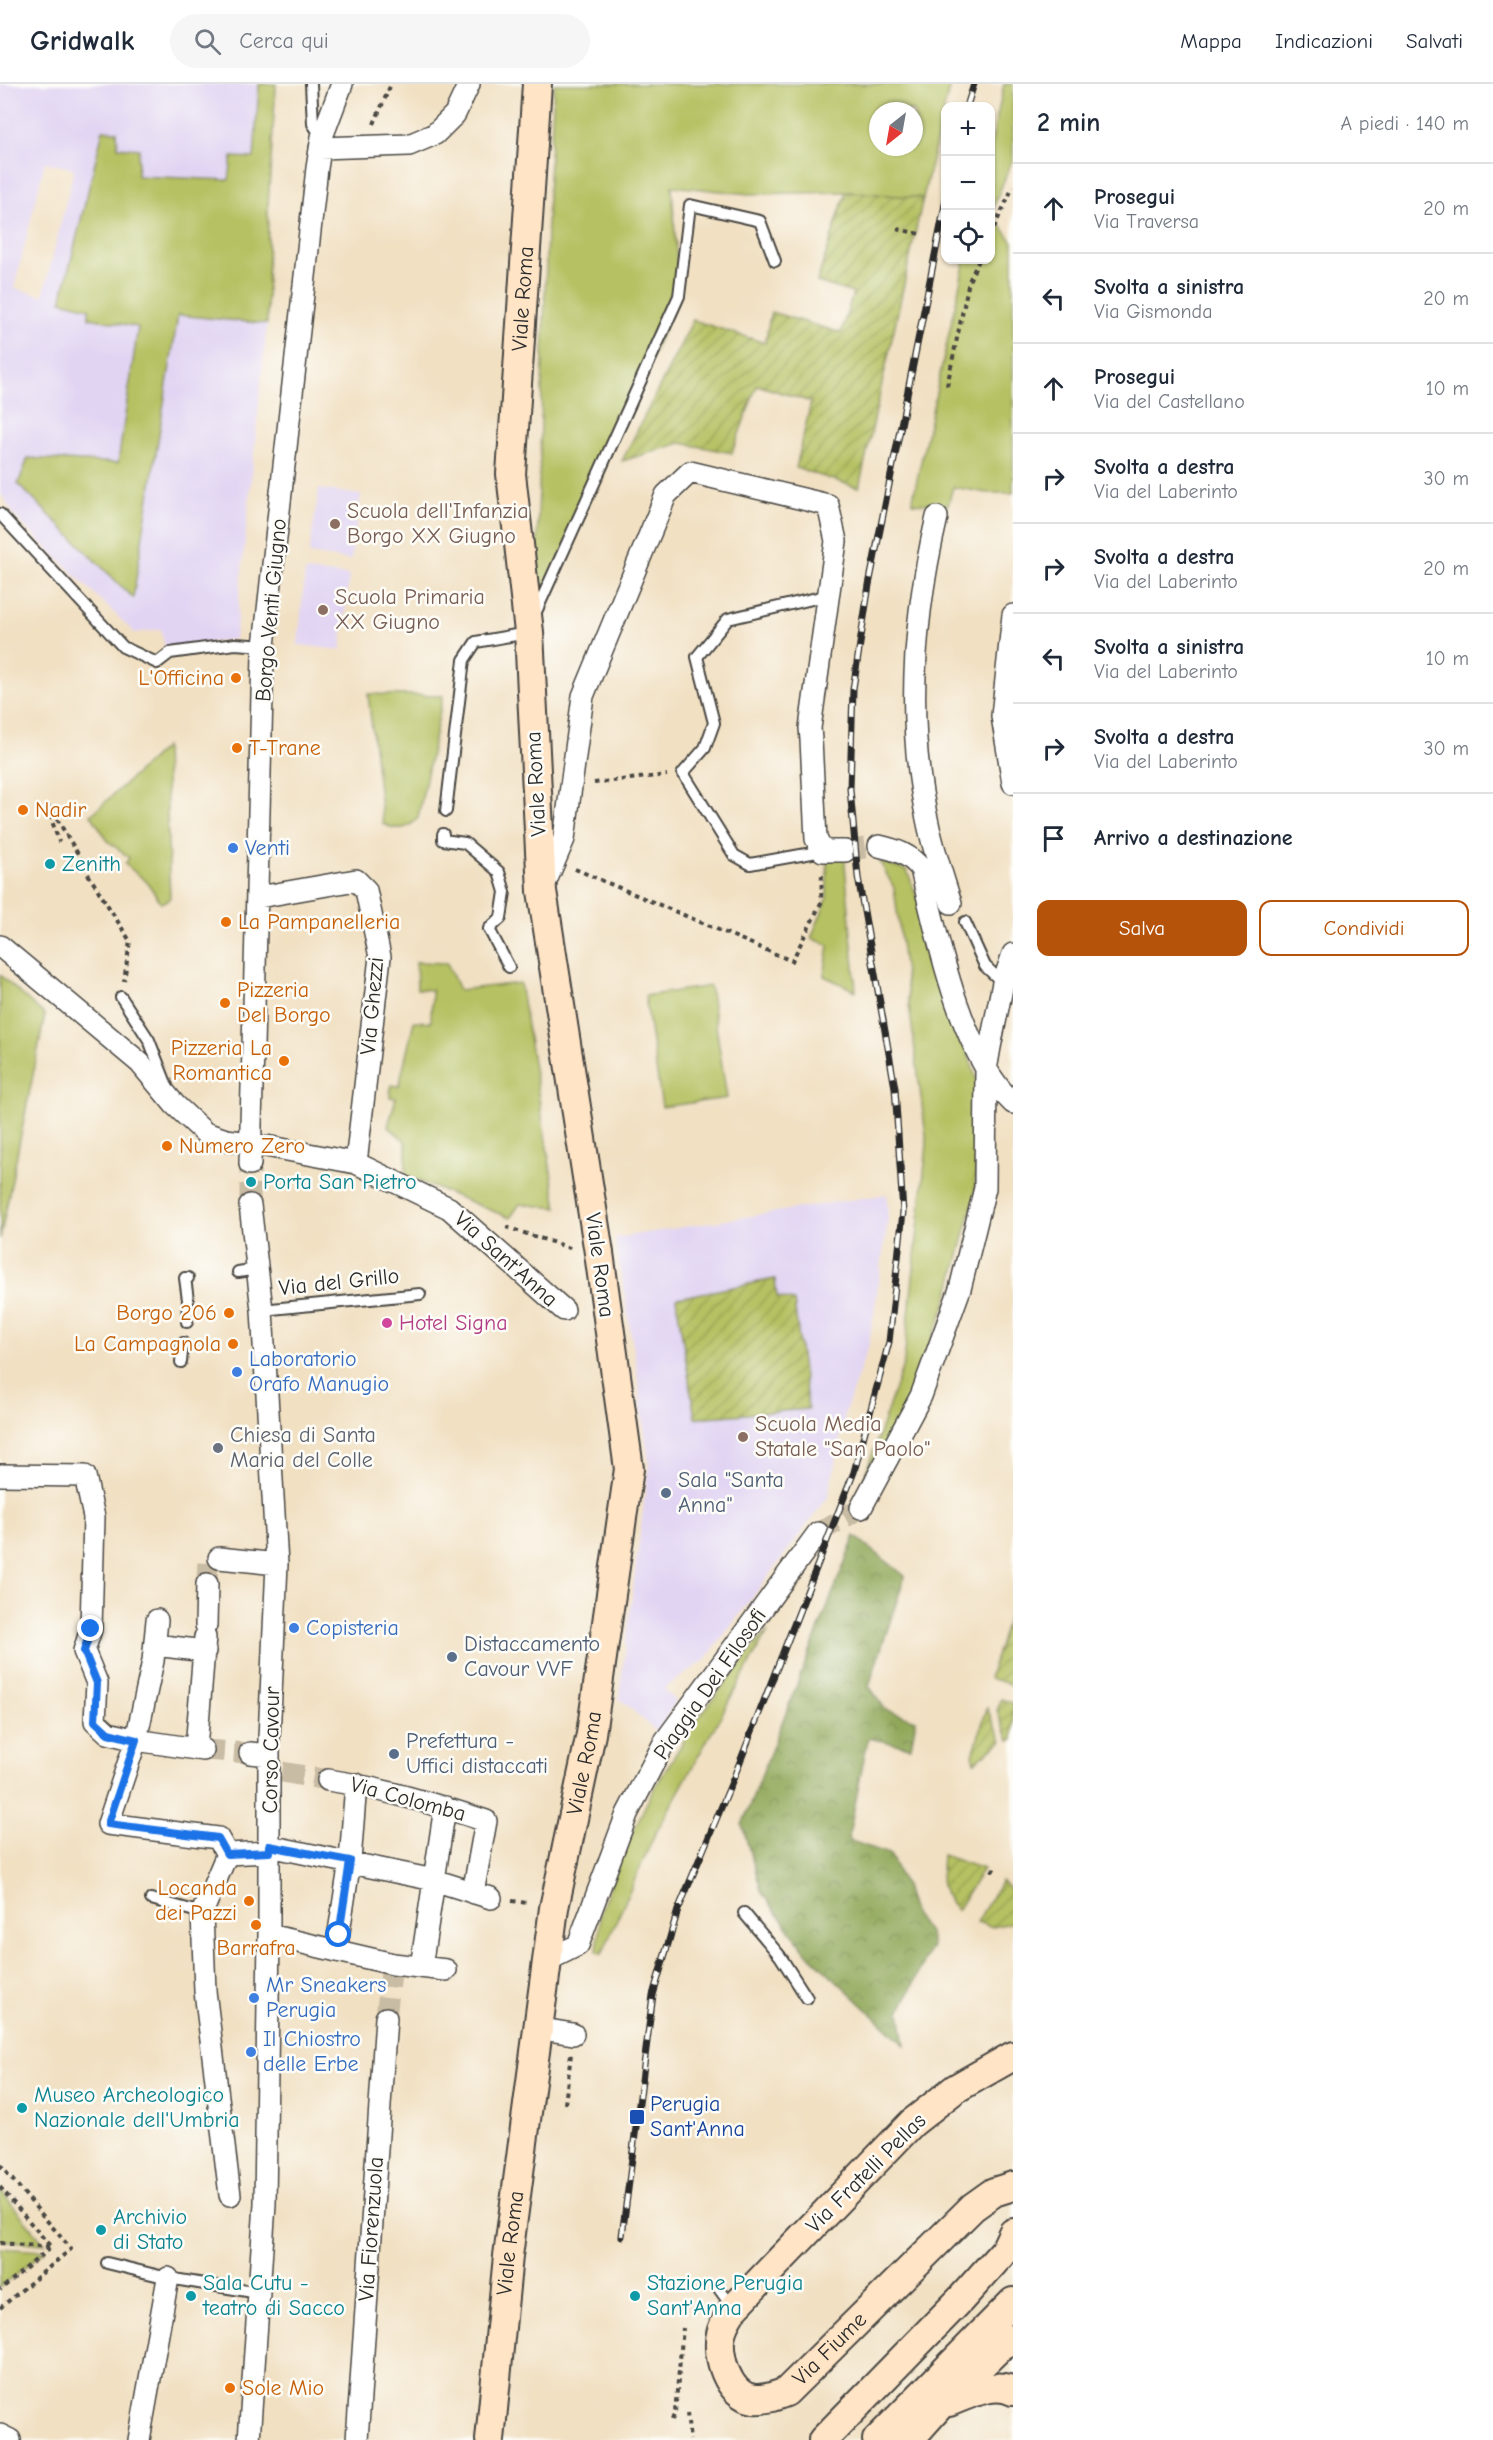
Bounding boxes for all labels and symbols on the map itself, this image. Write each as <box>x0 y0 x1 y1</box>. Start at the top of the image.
north arrow <box>869 102 923 156</box>
street label: Viale Roma <box>506 245 539 352</box>
place label: Scuola dell'Infanzia Borgo XX Giugno <box>347 498 529 549</box>
street label: Borgo Venti Giugno <box>250 517 292 703</box>
marker: Scuola dell'Infanzia Borgo XX Giugno <box>328 517 342 531</box>
place label: Scuola Primaria XX Giugno <box>335 584 485 635</box>
marker: Scuola Primaria XX Giugno <box>316 603 330 617</box>
place label: L'Officina <box>138 665 224 691</box>
marker: L'Officina <box>229 671 243 685</box>
street label: Viale Roma <box>520 731 552 837</box>
place label: T-Trane <box>249 735 321 761</box>
marker: T-Trane <box>230 741 244 755</box>
place label: Nadir <box>35 797 86 823</box>
marker: Nadir <box>16 803 30 817</box>
place label: Venti <box>245 835 290 861</box>
marker: Venti <box>226 841 240 855</box>
place label: Zenith <box>62 851 121 877</box>
marker: Zenith <box>43 857 57 871</box>
place label: La Pampanelleria <box>238 909 400 935</box>
marker: La Pampanelleria <box>219 915 233 929</box>
street label: Via Ghezzi <box>355 956 389 1056</box>
place label: Pizzeria Del Borgo <box>237 977 331 1028</box>
marker: Pizzeria Del Borgo <box>218 996 232 1010</box>
place label: Pizzeria La Romantica <box>171 1035 272 1086</box>
marker: Pizzeria La Romantica <box>277 1054 291 1068</box>
place label: Numero Zero <box>179 1133 305 1159</box>
marker: Numero Zero <box>160 1139 174 1153</box>
place label: Porta San Pietro <box>263 1169 417 1195</box>
marker: Porta San Pietro <box>244 1175 258 1189</box>
street label: Via Sant'Anna <box>449 1206 563 1312</box>
street label: Viale Roma <box>580 1211 620 1319</box>
street label: Via del Grillo <box>277 1263 401 1301</box>
place label: Borgo 206 <box>116 1300 217 1326</box>
marker: Borgo 206 <box>222 1306 236 1320</box>
place label: Hotel Signa <box>399 1310 508 1336</box>
marker: Hotel Signa <box>380 1316 394 1330</box>
place label: La Campagnola <box>74 1331 221 1357</box>
marker: La Campagnola <box>226 1337 240 1351</box>
place label: Laboratorio Orafo Manugio <box>249 1346 389 1397</box>
marker: Laboratorio Orafo Manugio <box>230 1365 244 1379</box>
place label: Scuola Media Statale "San Paolo" <box>755 1411 930 1462</box>
place label: Chiesa di Santa Maria del Colle <box>230 1422 376 1473</box>
marker: Scuola Media Statale "San Paolo" <box>736 1430 750 1444</box>
marker: Chiesa di Santa Maria del Colle <box>211 1441 225 1455</box>
place label: Sala "Santa Anna" <box>678 1467 784 1518</box>
marker: Sala "Santa Anna" <box>659 1486 673 1500</box>
street label: Piaggia Dei Filosofi <box>648 1603 772 1765</box>
route end <box>77 1615 103 1641</box>
place label: Copisteria <box>306 1615 399 1641</box>
marker: Copisteria <box>287 1621 301 1635</box>
place label: Distaccamento Cavour VVF <box>464 1631 600 1682</box>
marker: Distaccamento Cavour VVF <box>445 1650 459 1664</box>
street label: Corso Cavour <box>257 1686 285 1814</box>
street label: Viale Roma <box>561 1709 607 1817</box>
place label: Prefettura - Uffici distaccati <box>406 1728 548 1779</box>
marker: Prefettura - Uffici distaccati <box>387 1747 401 1761</box>
street label: Via Colomba <box>347 1771 469 1827</box>
place label: Locanda dei Pazzi <box>155 1875 237 1926</box>
marker: Locanda dei Pazzi <box>242 1894 256 1908</box>
marker: Barrafra <box>249 1918 263 1932</box>
route start <box>325 1921 351 1947</box>
place label: Barrafra <box>216 1935 296 1961</box>
place label: Mr Sneakers Perugia <box>266 1972 386 2023</box>
marker: Mr Sneakers Perugia <box>247 1991 261 2005</box>
place label: Il Chiostro delle Erbe <box>263 2026 361 2077</box>
marker: Il Chiostro delle Erbe <box>244 2045 258 2059</box>
place label: Museo Archeologico Nazionale dell'Umbria <box>34 2082 240 2133</box>
place label: Perugia Sant'Anna <box>650 2091 745 2142</box>
marker: Museo Archeologico Nazionale dell'Umbria <box>15 2101 29 2115</box>
marker: Perugia Sant'Anna <box>628 2108 646 2126</box>
street label: Via Fratelli Pellas <box>801 2108 931 2238</box>
street label: Via Fiorenzuola <box>353 2156 389 2302</box>
street label: Viale Roma <box>491 2189 530 2297</box>
place label: Archivio di Stato <box>113 2204 187 2255</box>
marker: Archivio di Stato <box>94 2223 108 2237</box>
place label: Sala Cutu - teatro di Sacco <box>202 2270 345 2321</box>
place label: Stazione Perugia Sant'Anna <box>647 2270 803 2321</box>
marker: Sala Cutu - teatro di Sacco <box>184 2289 198 2303</box>
marker: Stazione Perugia Sant'Anna <box>628 2289 642 2303</box>
street label: Via Fiume <box>787 2307 872 2391</box>
place label: Sole Mio <box>242 2375 324 2401</box>
marker: Sole Mio <box>223 2381 237 2395</box>

